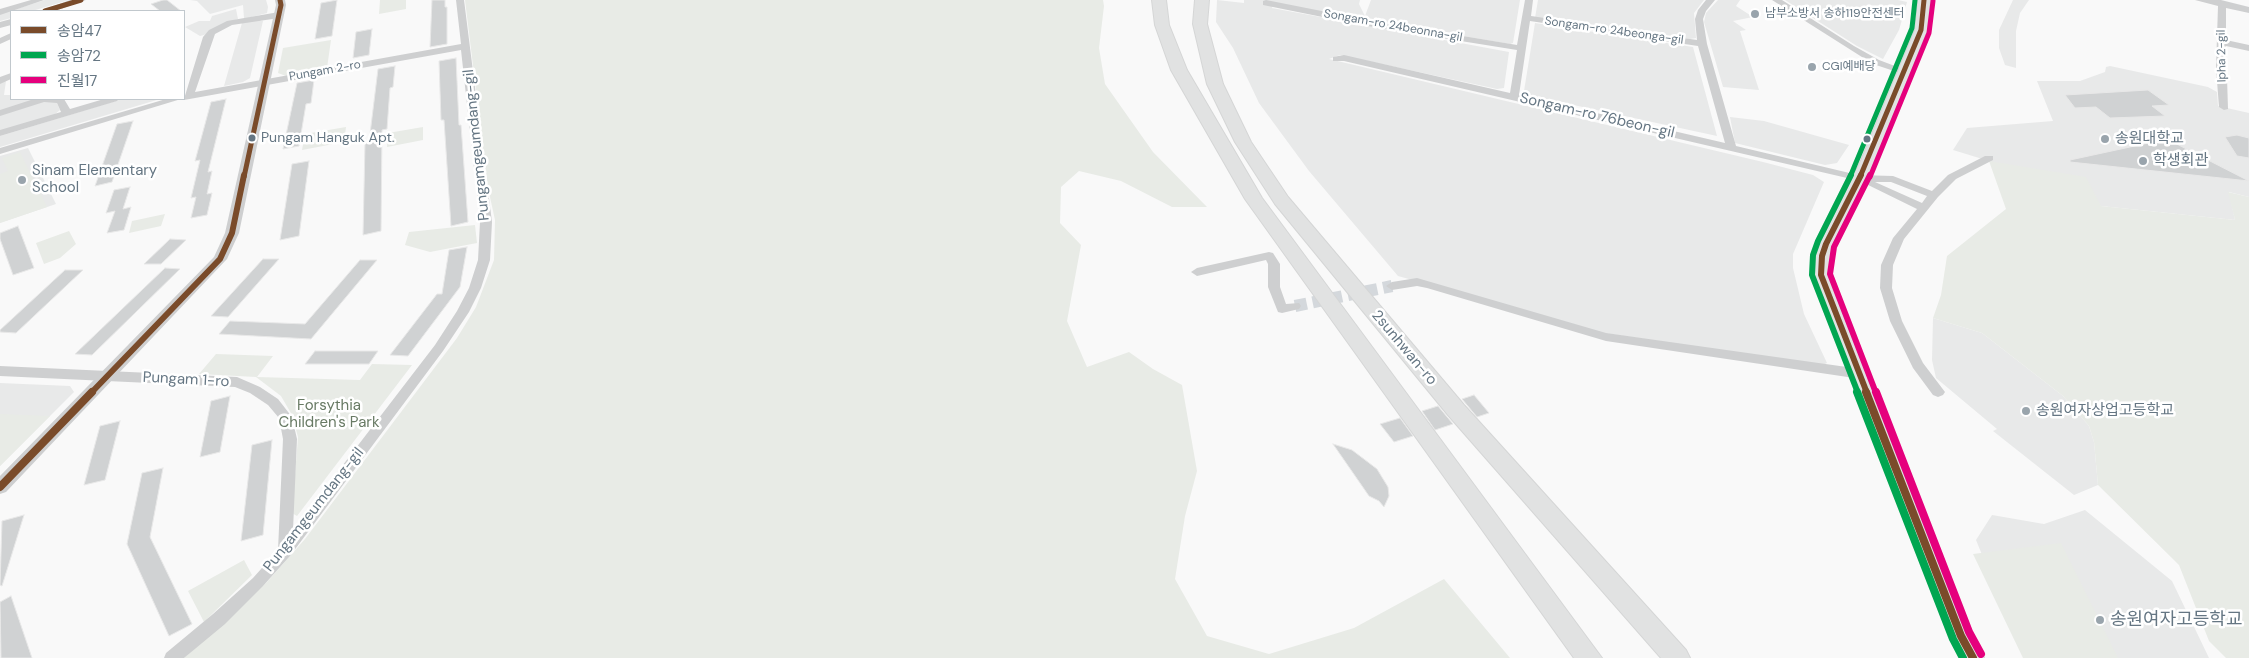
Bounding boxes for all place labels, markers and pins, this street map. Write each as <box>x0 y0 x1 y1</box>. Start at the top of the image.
place label: 남부소방서 송하119안전센터 <box>1765 7 1905 21</box>
marker: 남부소방서 송하119안전센터 <box>1749 8 1761 20</box>
place label: CGI예배당 <box>1822 60 1876 74</box>
marker: CGI예배당 <box>1806 61 1818 73</box>
place label: Pungam Hanguk Apt. <box>261 130 395 146</box>
place label: 송원대학교 <box>2115 130 2184 148</box>
marker: Pungam Hanguk Apt. <box>247 133 257 143</box>
marker: 송원대학교 <box>2099 133 2111 145</box>
unlabelled marker <box>1862 134 1872 144</box>
place label: 학생회관 <box>2153 152 2208 170</box>
marker: 학생회관 <box>2137 155 2149 167</box>
place label: Sinam Elementary School <box>32 162 157 197</box>
marker: Sinam Elementary School <box>16 174 28 186</box>
place label: 송원여자상업고등학교 <box>2036 402 2174 420</box>
marker: 송원여자상업고등학교 <box>2020 405 2032 417</box>
place label: 송원여자고등학교 <box>2110 609 2242 631</box>
marker: 송원여자고등학교 <box>2094 614 2106 626</box>

